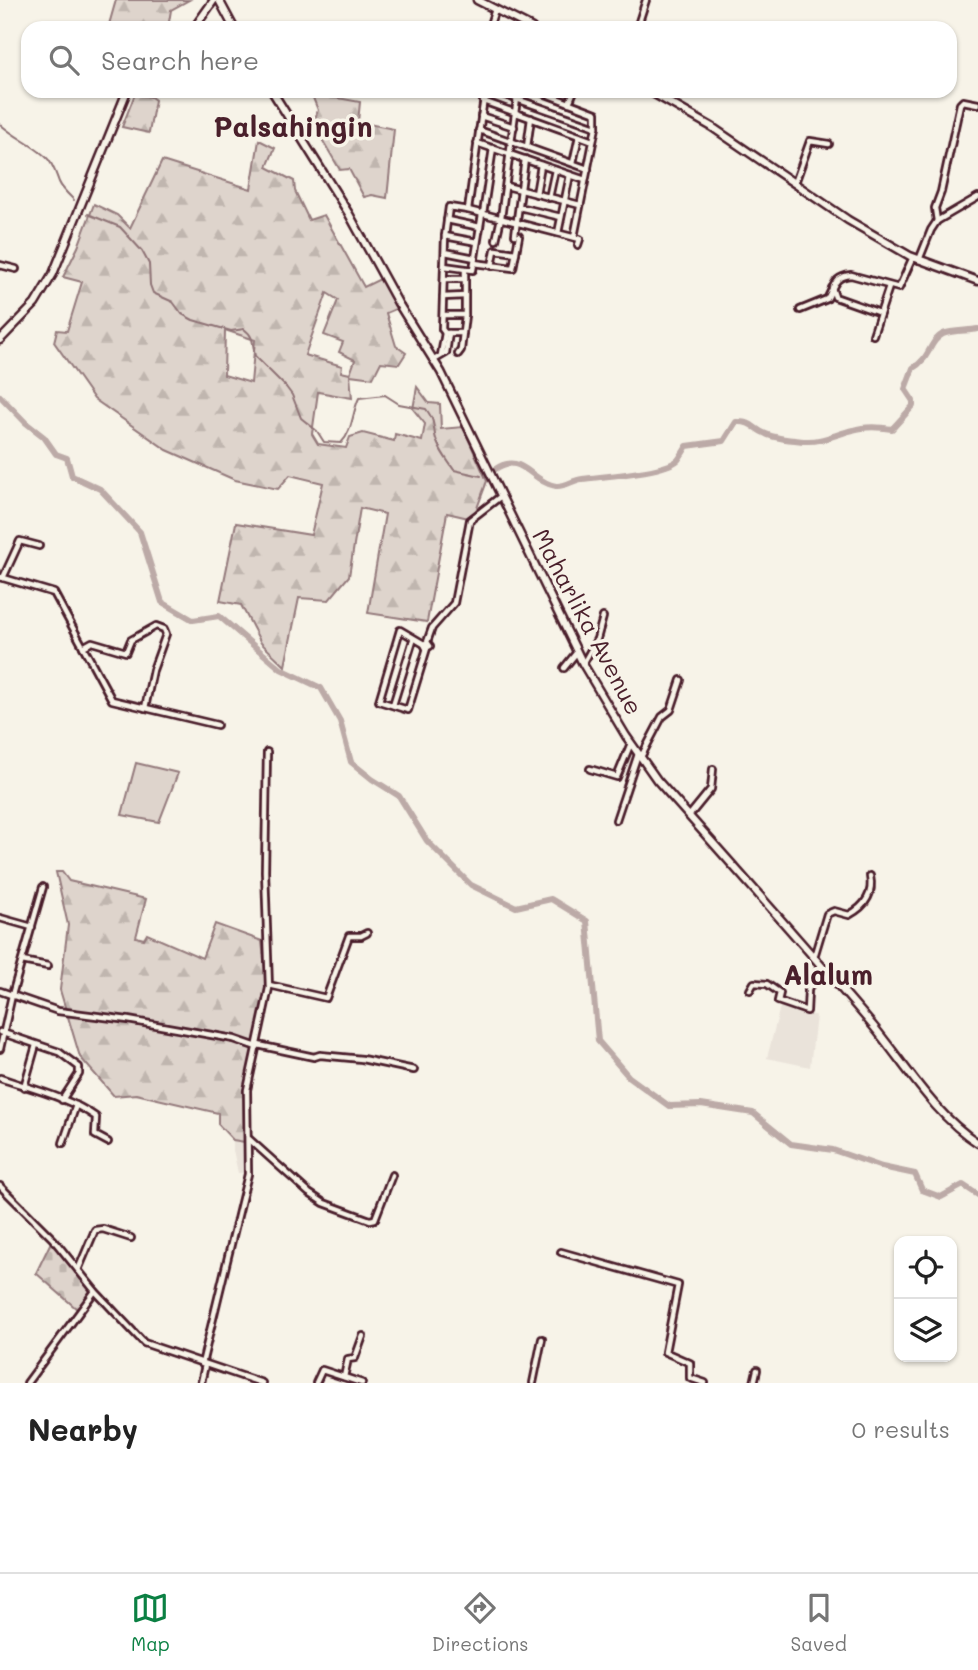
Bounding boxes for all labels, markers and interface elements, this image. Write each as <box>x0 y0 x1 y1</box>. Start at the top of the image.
search box <box>21 21 957 98</box>
icon: search <box>45 41 83 79</box>
text: Search here <box>101 43 259 77</box>
district label: Palsahingin <box>213 108 373 144</box>
street label: Maharlika Avenue <box>526 523 650 720</box>
district label: Alalum <box>783 956 873 992</box>
map controls <box>894 1236 957 1362</box>
button: locate <box>894 1236 957 1299</box>
button: layers <box>894 1299 957 1362</box>
text: Nearby <box>28 1409 138 1449</box>
text: 0 results <box>852 1414 950 1444</box>
tab: Map <box>131 1589 170 1656</box>
tab: Directions <box>432 1589 528 1656</box>
tab: Saved <box>791 1589 847 1656</box>

